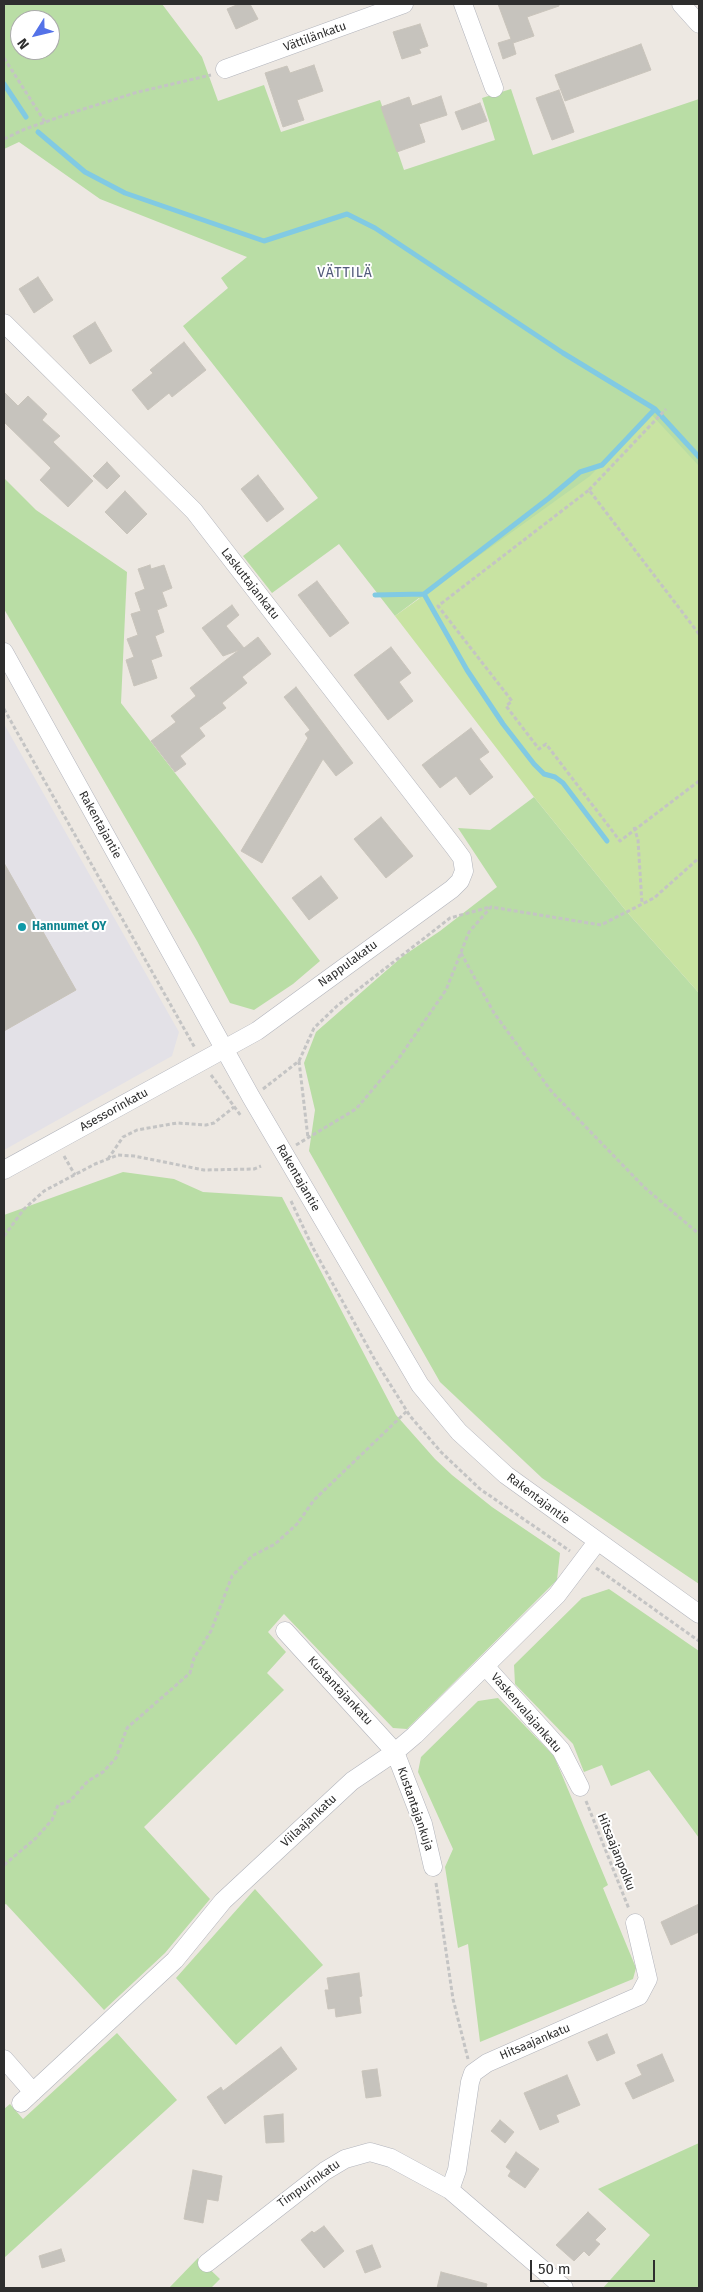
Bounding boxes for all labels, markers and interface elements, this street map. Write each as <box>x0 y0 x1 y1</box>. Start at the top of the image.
north arrow <box>10 10 60 60</box>
street label: Vättilänkatu <box>282 19 348 55</box>
text: N <box>14 35 33 52</box>
district label: VÄTTILÄ <box>316 265 374 281</box>
street label: Laskuttajankatu <box>218 545 282 623</box>
street label: Rakentajantie <box>75 789 125 861</box>
place label: Hannumet OY <box>32 920 106 934</box>
marker: Hannumet OY <box>16 921 28 933</box>
street label: Nappulakatu <box>316 938 380 990</box>
street label: Asessorinkatu <box>77 1085 151 1135</box>
street label: Rakentajantie <box>273 1142 323 1214</box>
street label: Rakentajantie <box>504 1471 572 1527</box>
street label: Kustantajankatu <box>304 1654 376 1728</box>
street label: Vaskenvalajankatu <box>488 1670 564 1756</box>
street label: Kustantajankuja <box>394 1765 436 1853</box>
street label: Viilaajankatu <box>278 1792 340 1850</box>
street label: Hitsaajanpolku <box>594 1811 638 1893</box>
street label: Hitsaajankatu <box>498 2021 572 2063</box>
street label: Timpurinkatu <box>275 2157 343 2211</box>
scale bar <box>533 2250 658 2282</box>
text: 50 m <box>538 2260 571 2278</box>

